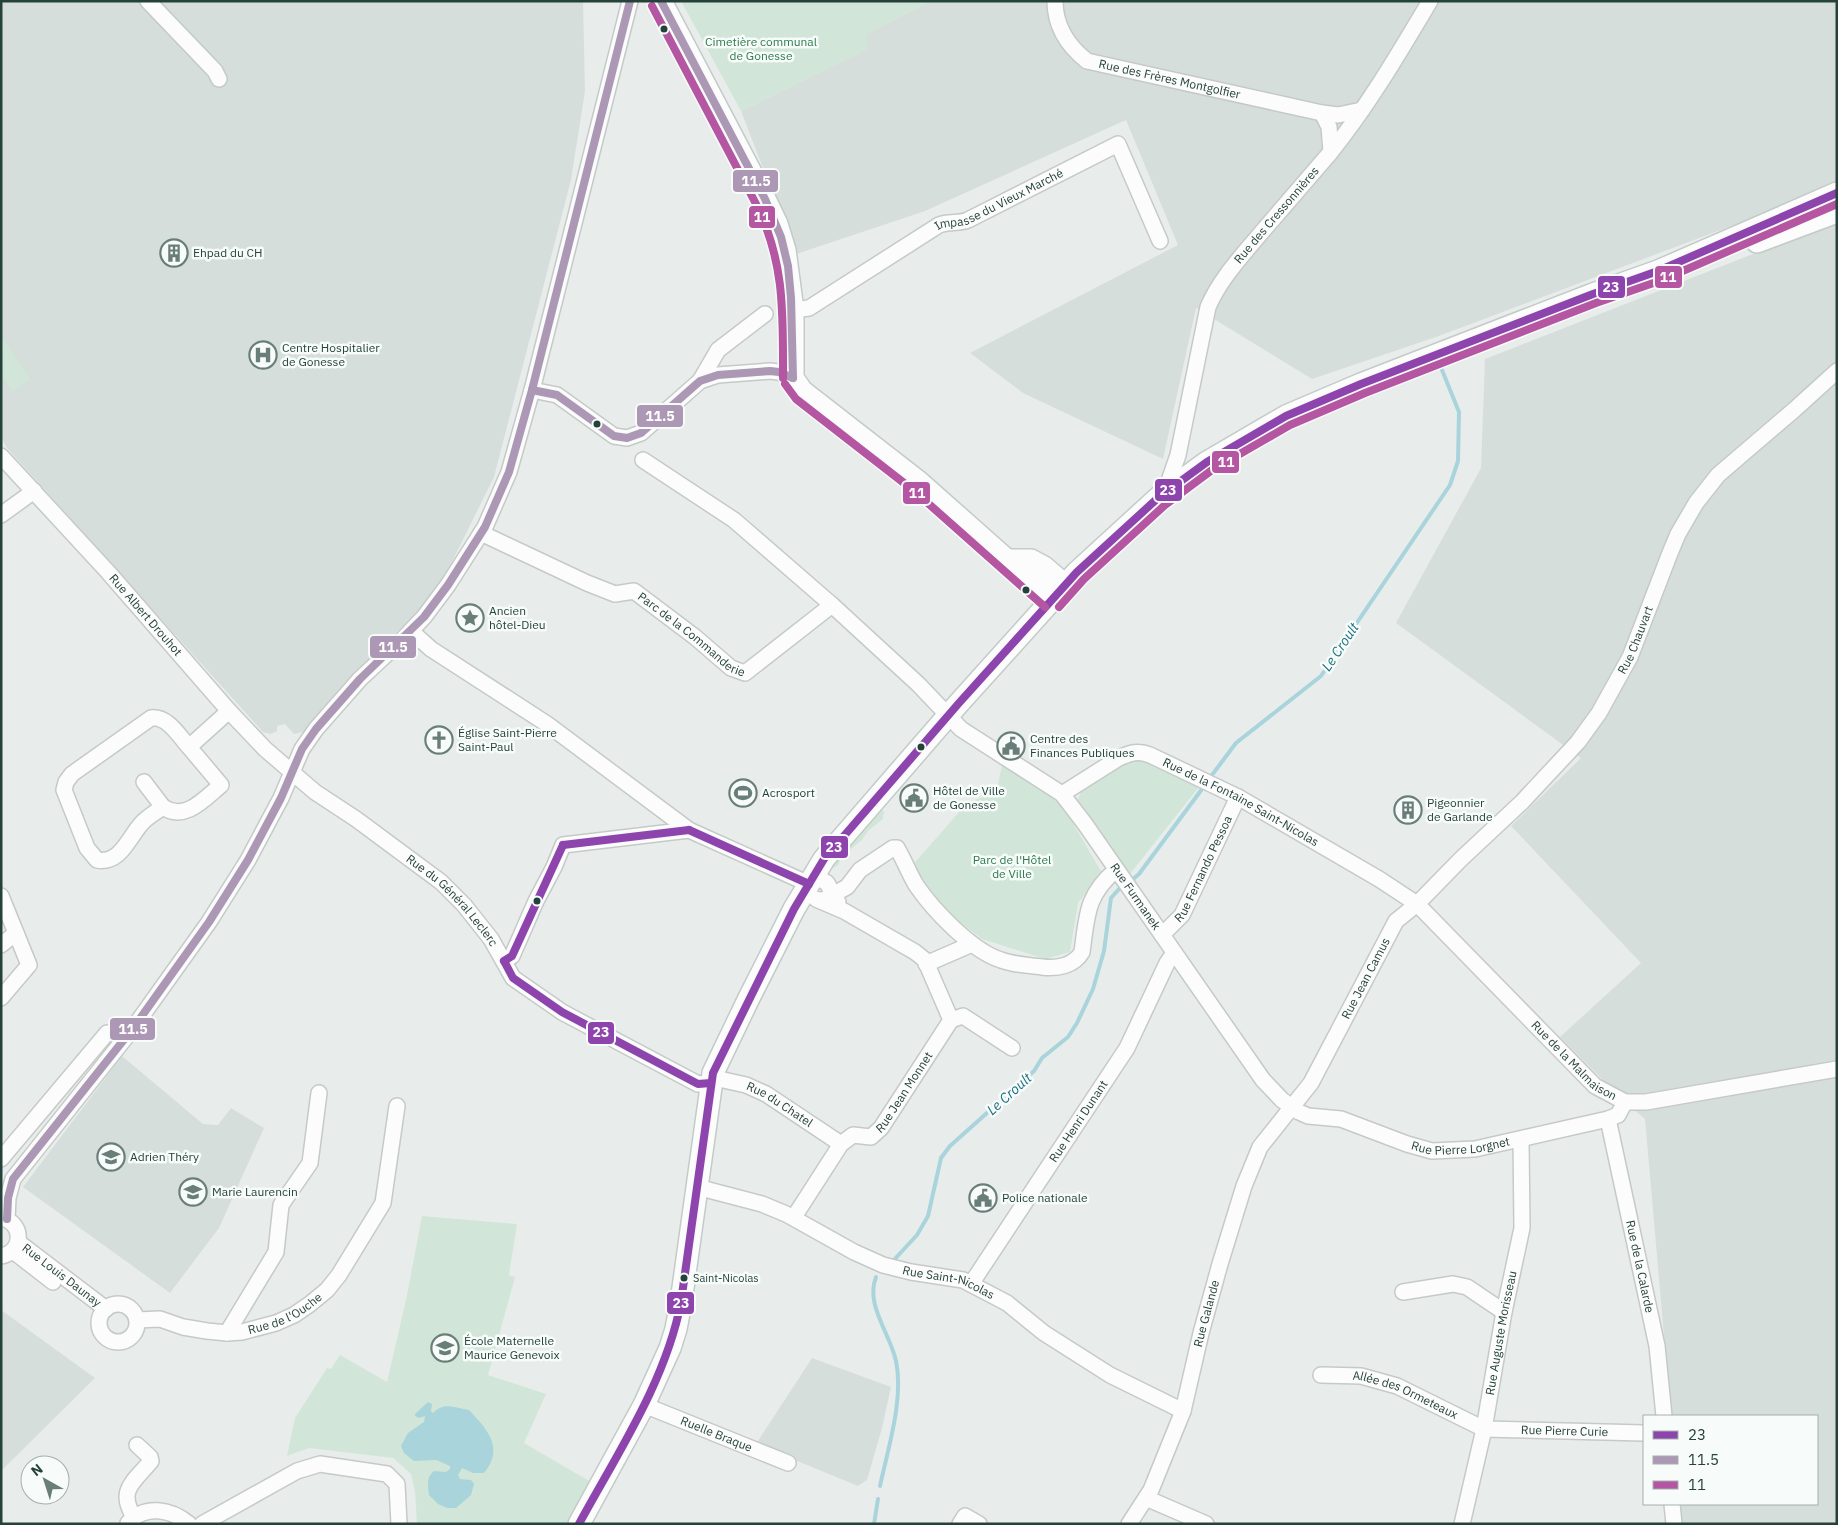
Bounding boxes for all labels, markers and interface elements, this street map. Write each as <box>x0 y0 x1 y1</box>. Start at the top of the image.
unlabelled marker <box>659 24 669 34</box>
park label: Cimetière communal de Gonesse <box>705 34 817 63</box>
street label: Rue des Frères Montgolfier <box>1097 56 1243 102</box>
street label: Rue des Cressonnières <box>1230 163 1322 266</box>
street label: Impasse du Vieux Marché <box>931 165 1066 233</box>
line badge: 11.5 <box>732 169 779 193</box>
text: 11.5 <box>741 172 771 190</box>
line badge: 11 <box>748 205 776 229</box>
text: 11 <box>754 208 771 226</box>
building icon: Ehpad du CH <box>159 238 189 268</box>
place label: Ehpad du CH <box>193 245 263 260</box>
line badge: 11 <box>1654 265 1683 289</box>
text: 11 <box>1660 268 1677 286</box>
line badge: 23 <box>1597 275 1626 299</box>
text: 23 <box>1603 278 1619 296</box>
hospital icon: Centre Hospitalier de Gonesse <box>248 340 278 370</box>
place label: Centre Hospitalier de Gonesse <box>282 340 380 369</box>
line badge: 11.5 <box>636 404 684 428</box>
text: 11.5 <box>645 407 675 425</box>
unlabelled marker <box>592 419 602 429</box>
line badge: 11 <box>1211 450 1240 474</box>
text: 11 <box>1218 453 1235 471</box>
line badge: 23 <box>1154 478 1183 502</box>
line badge: 11 <box>902 481 931 505</box>
text: 23 <box>1160 481 1176 499</box>
text: 11 <box>909 484 926 502</box>
street label: Rue Albert Drouhot <box>106 571 186 659</box>
unlabelled marker <box>1021 585 1031 595</box>
street label: Parc de la Commanderie <box>635 589 748 680</box>
place icon: Ancien hôtel-Dieu <box>455 603 485 633</box>
place label: Ancien hôtel-Dieu <box>489 603 546 632</box>
street label: Rue Chauvart <box>1614 604 1656 676</box>
water label: Le Croult <box>1317 619 1363 675</box>
line badge: 11.5 <box>369 635 417 659</box>
text: 11.5 <box>378 638 408 656</box>
church icon: Église Saint-Pierre Saint-Paul <box>424 725 454 755</box>
place label: Église Saint-Pierre Saint-Paul <box>458 725 557 754</box>
public building icon: Centre des Finances Publiques <box>996 731 1026 761</box>
place label: Centre des Finances Publiques <box>1030 731 1135 760</box>
unlabelled marker <box>916 742 926 752</box>
street label: Rue de la Fontaine Saint-Nicolas <box>1161 754 1322 849</box>
sports icon: Acrosport <box>728 778 758 808</box>
public building icon: Hôtel de Ville de Gonesse <box>899 783 929 813</box>
place label: Hôtel de Ville de Gonesse <box>933 783 1005 812</box>
place label: Acrosport <box>762 785 815 800</box>
building icon: Pigeonnier de Garlande <box>1393 795 1423 825</box>
place label: Pigeonnier de Garlande <box>1427 795 1493 824</box>
street label: Rue Fernando Pessoa <box>1171 813 1235 925</box>
line badge: 23 <box>820 835 849 859</box>
text: 23 <box>826 838 842 856</box>
street label: Rue du Général Leclerc <box>403 851 501 949</box>
park label: Parc de l'Hôtel de Ville <box>973 852 1051 881</box>
street label: Rue Furmanek <box>1107 860 1165 933</box>
unlabelled marker <box>532 896 542 906</box>
street label: Rue Jean Camus <box>1338 935 1393 1021</box>
line badge: 11.5 <box>109 1017 156 1041</box>
street label: Rue de la Malmaison <box>1528 1017 1619 1103</box>
text: 11.5 <box>118 1020 148 1038</box>
line badge: 23 <box>587 1021 615 1045</box>
text: 23 <box>593 1023 609 1041</box>
street label: Rue Jean Monnet <box>872 1049 936 1136</box>
water label: Le Croult <box>983 1069 1036 1119</box>
street label: Rue Henri Dunant <box>1046 1077 1111 1165</box>
street label: Rue du Chatel <box>744 1078 816 1130</box>
street label: Rue Pierre Lorgnet <box>1410 1133 1511 1158</box>
school or university icon: Adrien Théry <box>96 1142 126 1172</box>
place label: Adrien Théry <box>130 1149 199 1164</box>
school or university icon: Marie Laurencin <box>178 1177 208 1207</box>
public building icon: Police nationale <box>968 1183 998 1213</box>
place label: Marie Laurencin <box>212 1184 298 1199</box>
place label: Police nationale <box>1002 1190 1088 1205</box>
street label: Rue de la Calarde <box>1623 1219 1658 1315</box>
street label: Rue Louis Daunay <box>19 1240 105 1310</box>
street label: Rue Saint-Nicolas <box>901 1262 997 1302</box>
street label: Rue Auguste Morisseau <box>1482 1269 1520 1396</box>
place label: Saint-Nicolas <box>693 1271 759 1285</box>
marker: Saint-Nicolas <box>679 1273 689 1283</box>
street label: Rue Galande <box>1190 1278 1222 1348</box>
street label: Rue de l'Ouche <box>246 1289 325 1337</box>
line badge: 23 <box>666 1291 695 1315</box>
text: 23 <box>673 1294 689 1312</box>
school or university icon: École Maternelle Maurice Genevoix <box>430 1333 460 1363</box>
place label: École Maternelle Maurice Genevoix <box>464 1333 560 1362</box>
street label: Allée des Ormeteaux <box>1353 1368 1461 1422</box>
street label: Ruelle Braque <box>678 1413 755 1455</box>
legend <box>1643 1415 1818 1505</box>
street label: Rue Pierre Curie <box>1521 1422 1609 1439</box>
text: 23 <box>1688 1425 1706 1444</box>
text: 11.5 <box>1688 1450 1719 1469</box>
north arrow <box>20 1455 70 1505</box>
text: N <box>27 1460 46 1480</box>
text: 11 <box>1688 1475 1706 1494</box>

